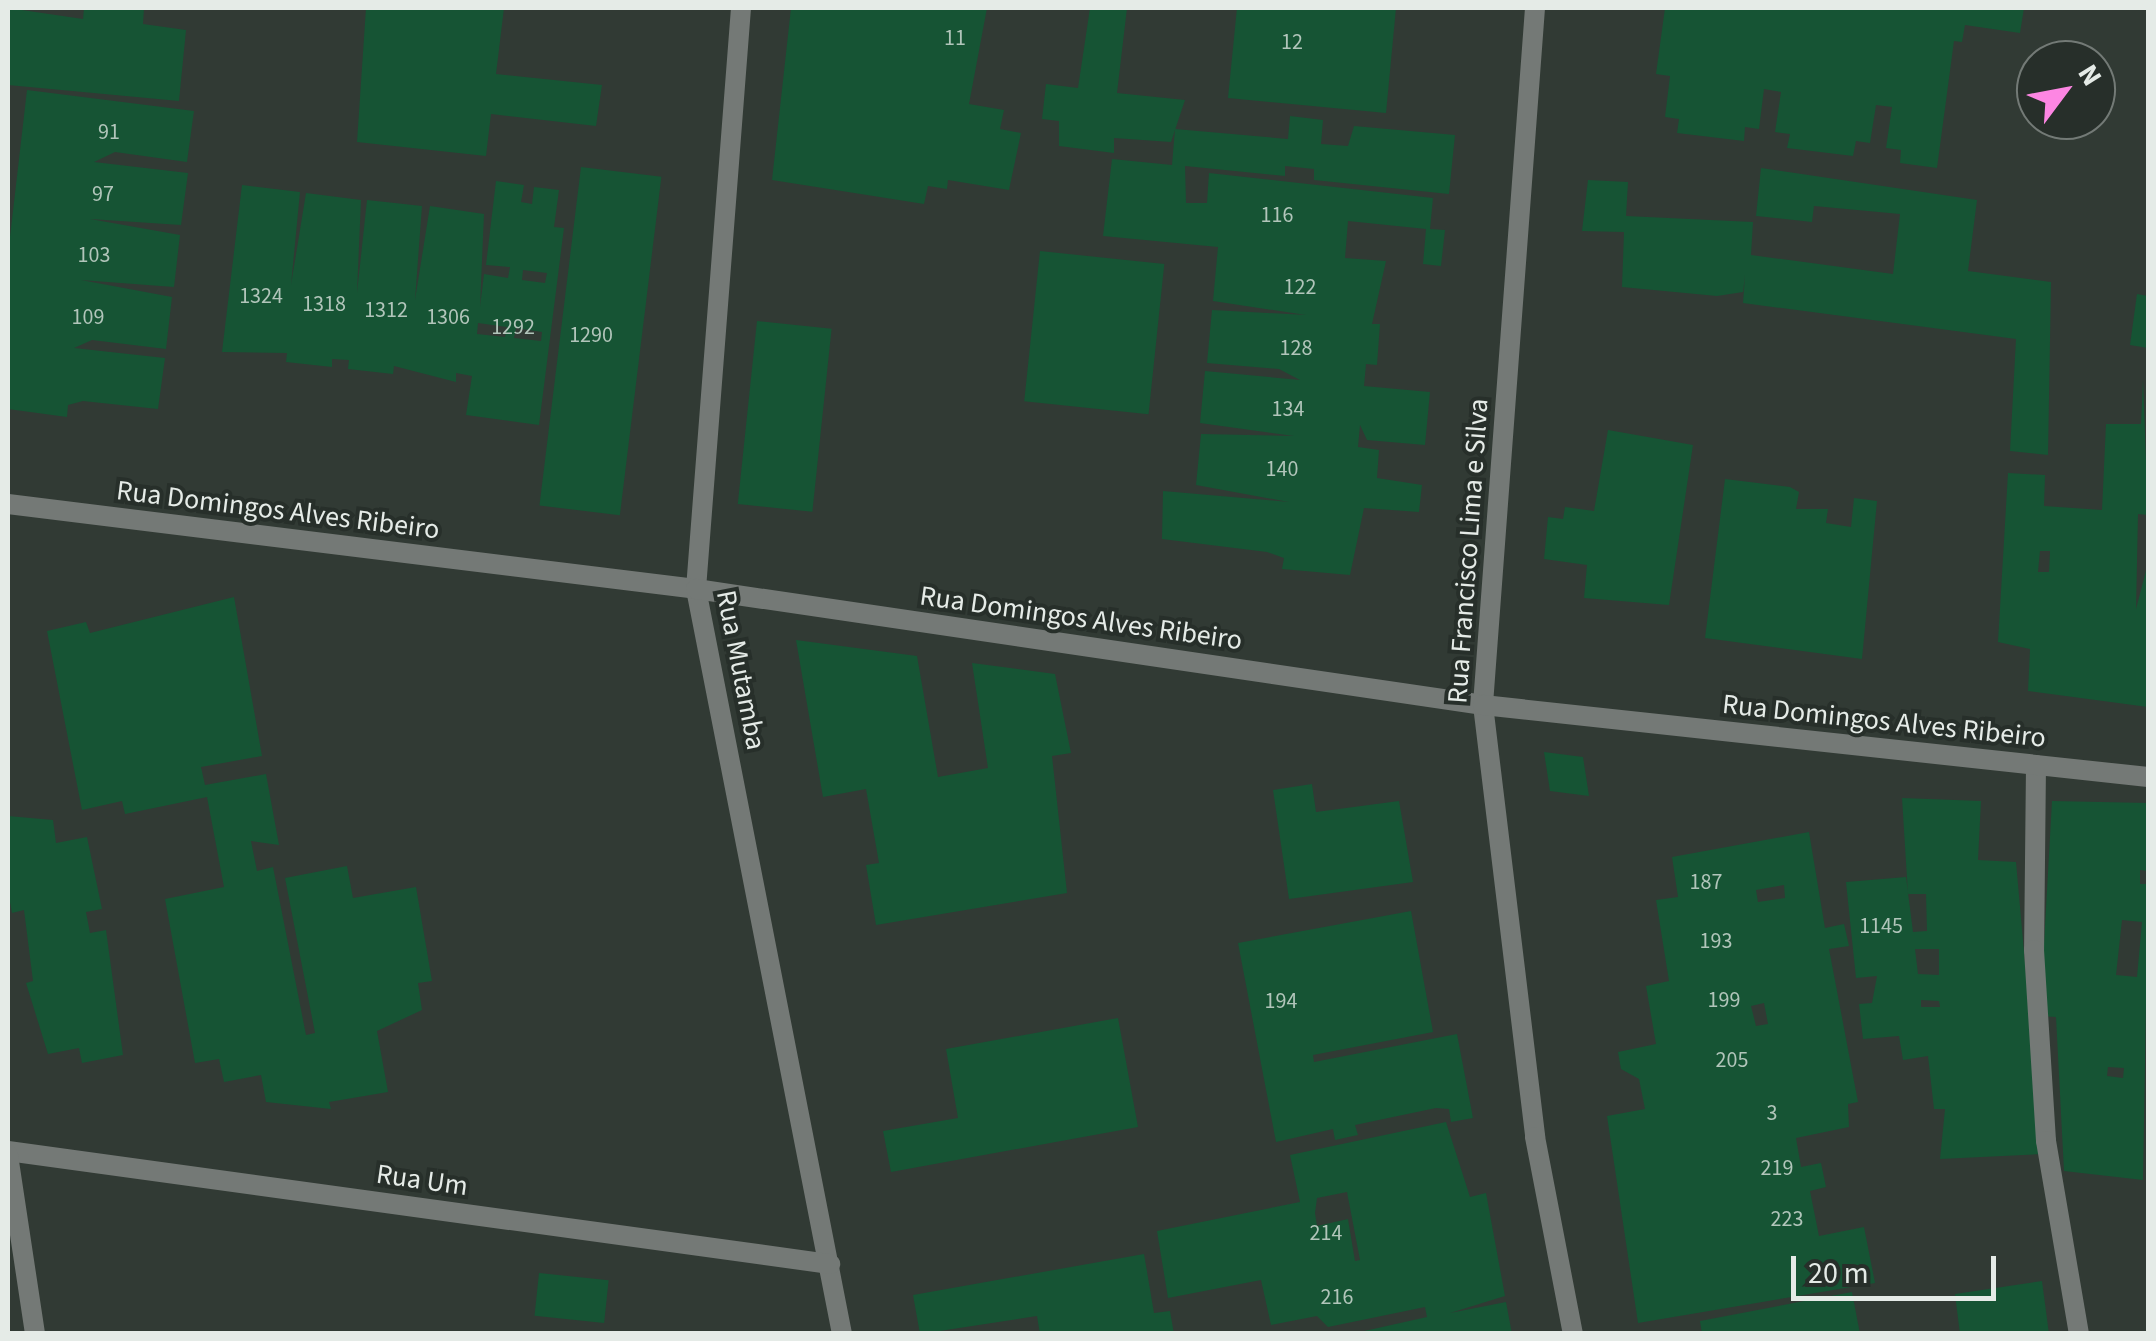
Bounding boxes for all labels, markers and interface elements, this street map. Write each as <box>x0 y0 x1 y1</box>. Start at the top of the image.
house number: 11 <box>944 26 966 52</box>
house number: 12 <box>1281 30 1303 56</box>
north arrow <box>2016 40 2116 140</box>
text: N <box>2068 57 2112 94</box>
house number: 91 <box>98 120 120 146</box>
house number: 97 <box>92 182 114 208</box>
house number: 116 <box>1261 203 1293 229</box>
house number: 103 <box>78 243 110 269</box>
house number: 122 <box>1284 275 1316 301</box>
house number: 1324 <box>239 284 283 310</box>
house number: 1318 <box>302 292 346 318</box>
house number: 1312 <box>364 298 408 324</box>
house number: 109 <box>72 305 104 331</box>
house number: 1306 <box>426 305 470 331</box>
house number: 1292 <box>491 315 535 341</box>
house number: 1290 <box>569 323 613 349</box>
house number: 128 <box>1280 336 1312 362</box>
house number: 134 <box>1272 397 1304 423</box>
street label: Rua Francisco Lima e Silva <box>1441 397 1495 705</box>
house number: 140 <box>1266 457 1298 483</box>
street label: Rua Domingos Alves Ribeiro <box>115 474 441 546</box>
street label: Rua Domingos Alves Ribeiro <box>918 579 1244 657</box>
street label: Rua Mutamba <box>709 587 773 753</box>
street label: Rua Domingos Alves Ribeiro <box>1721 687 2047 755</box>
house number: 187 <box>1690 870 1722 896</box>
house number: 1145 <box>1859 914 1903 940</box>
house number: 193 <box>1700 929 1732 955</box>
house number: 199 <box>1708 988 1740 1014</box>
house number: 194 <box>1265 989 1297 1015</box>
house number: 205 <box>1716 1048 1748 1074</box>
house number: 3 <box>1767 1101 1777 1127</box>
house number: 219 <box>1761 1156 1793 1182</box>
street label: Rua Um <box>374 1157 470 1203</box>
house number: 223 <box>1771 1207 1803 1233</box>
house number: 214 <box>1310 1221 1342 1247</box>
scale bar <box>1796 1236 2001 1298</box>
text: 20 m <box>1808 1252 1869 1295</box>
house number: 216 <box>1321 1285 1353 1311</box>

